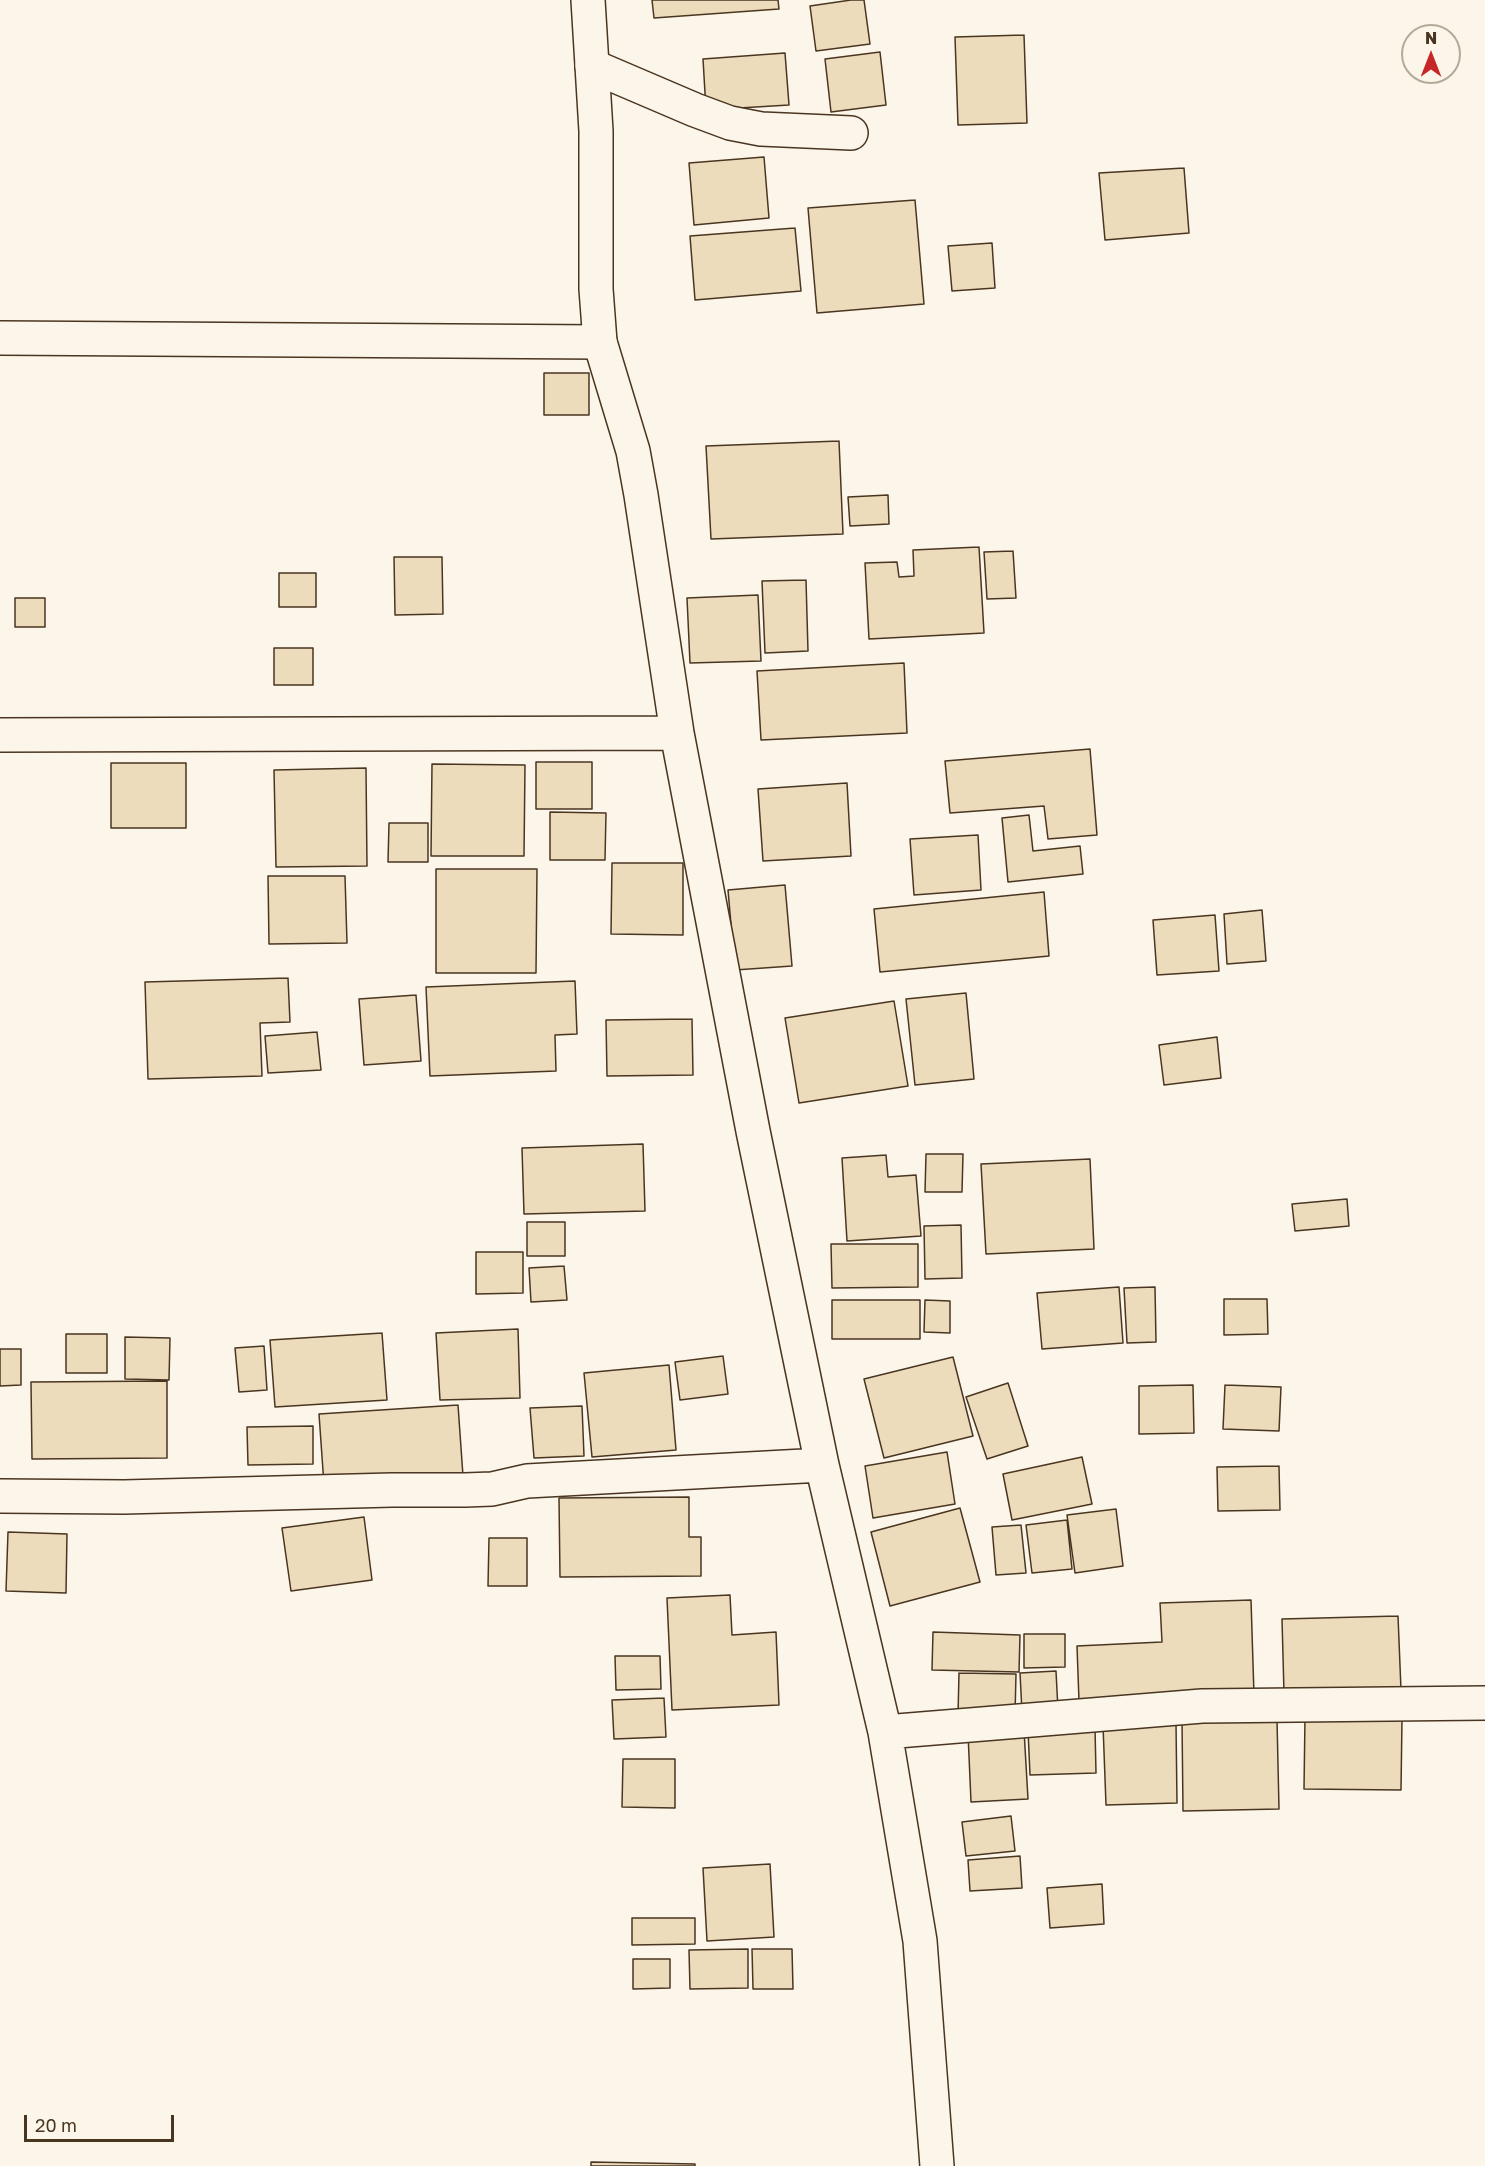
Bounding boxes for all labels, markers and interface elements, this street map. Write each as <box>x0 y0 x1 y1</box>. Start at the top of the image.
north arrow <box>1401 24 1461 84</box>
text: N <box>1425 28 1437 48</box>
scale bar <box>27 2103 177 2141</box>
text: 20 m <box>35 2114 77 2136</box>

